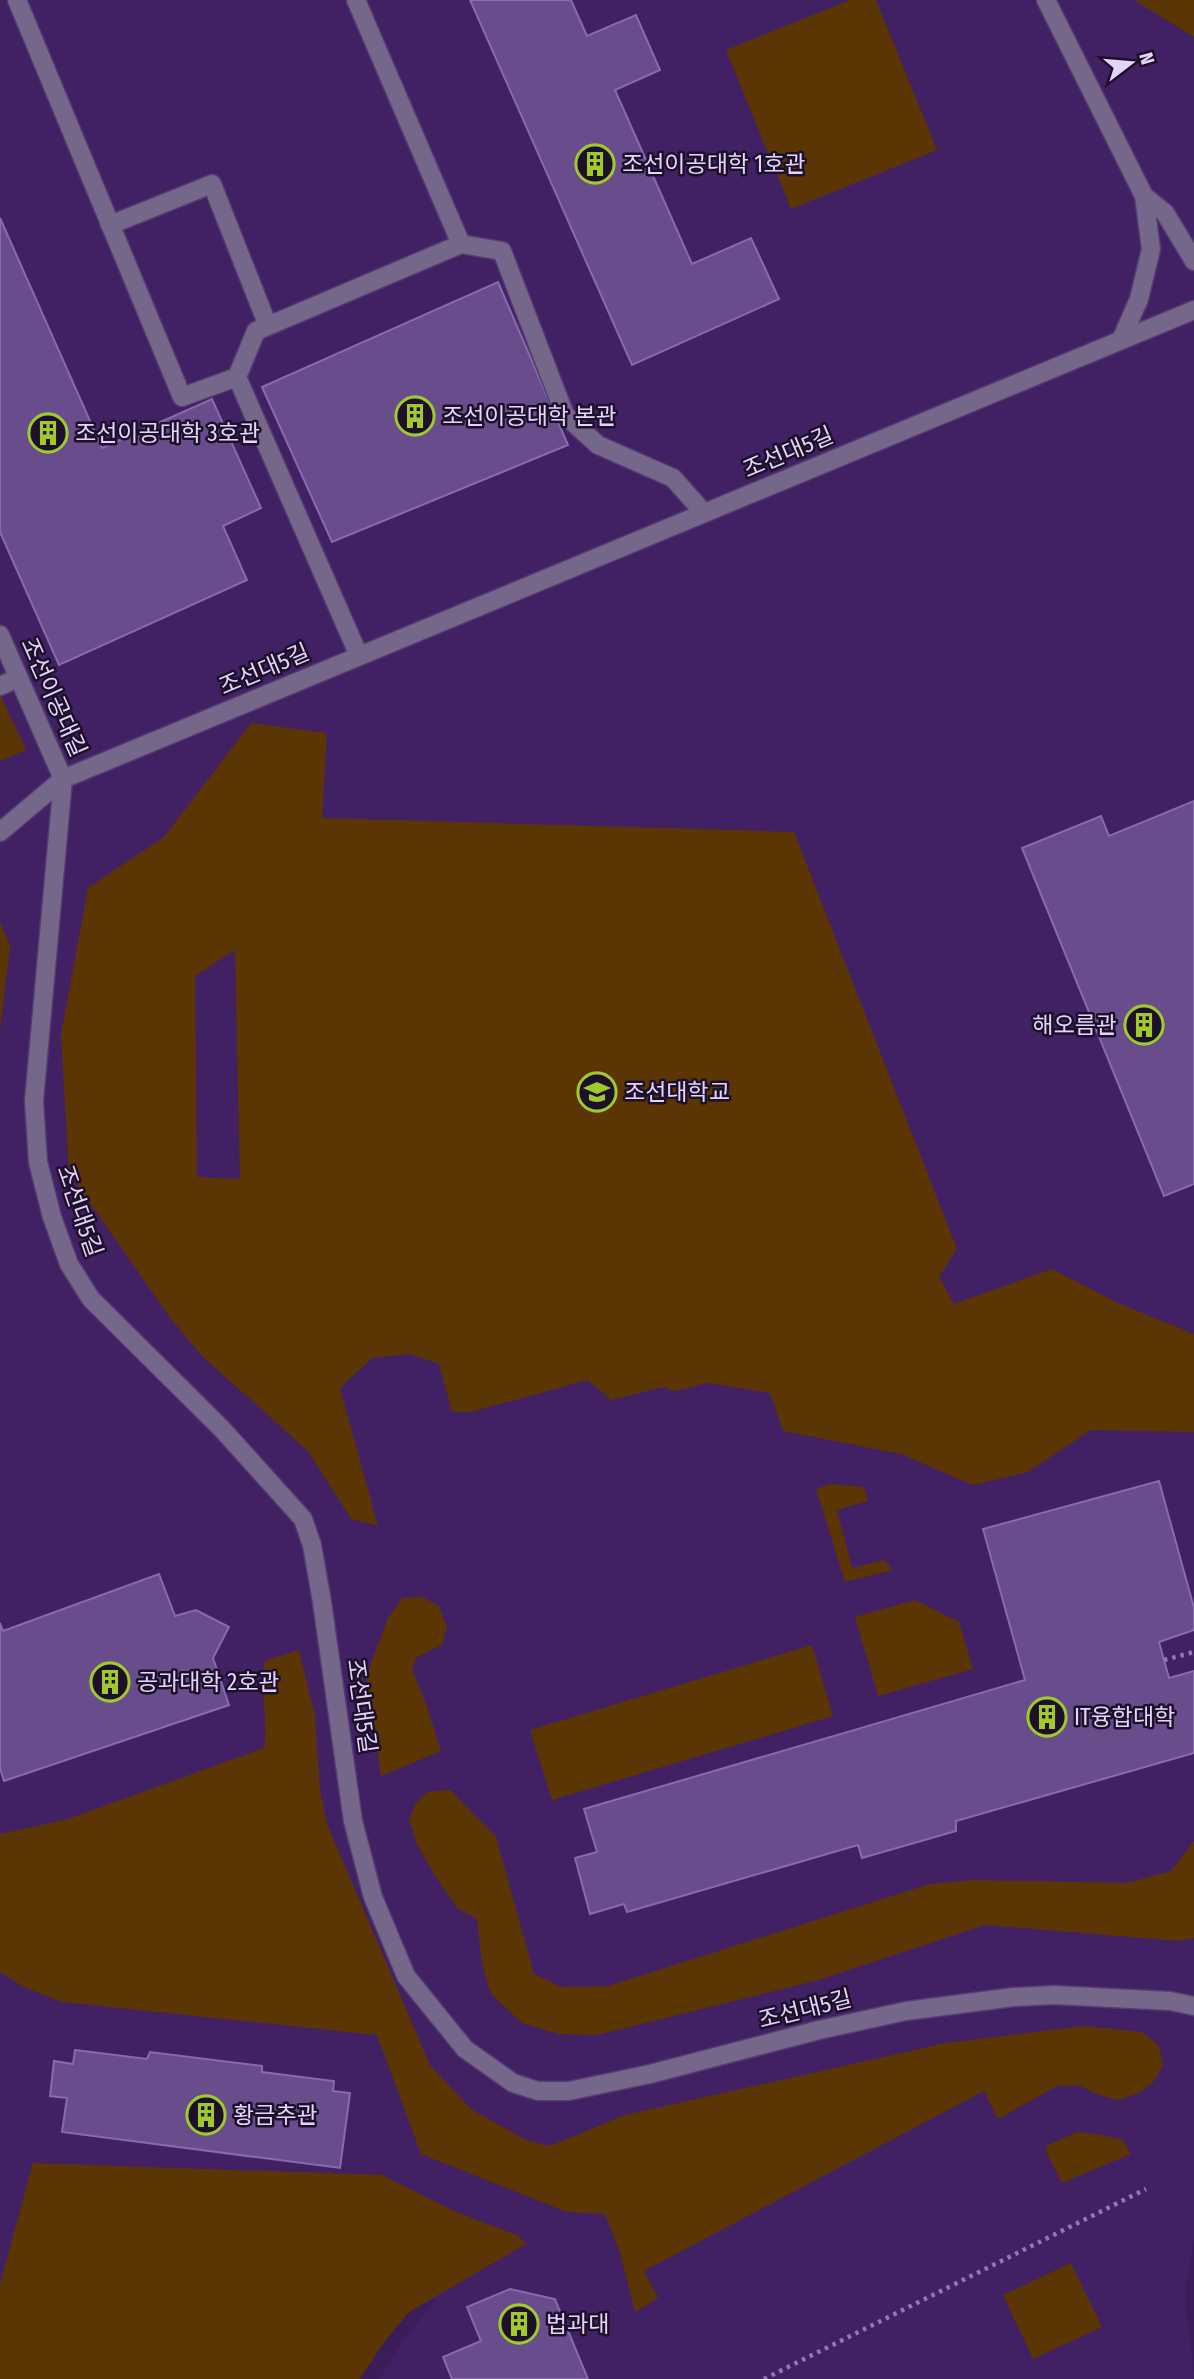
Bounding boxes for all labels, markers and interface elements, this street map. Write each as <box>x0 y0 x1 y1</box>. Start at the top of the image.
north arrow <box>1096 28 1166 98</box>
text: N <box>1134 50 1159 67</box>
building icon: 조선이공대학 1호관 <box>574 143 616 185</box>
place label: 조선이공대학 1호관 <box>622 150 806 178</box>
building icon: 조선이공대학 본관 <box>394 395 436 437</box>
place label: 조선이공대학 본관 <box>442 402 617 430</box>
building icon: 조선이공대학 3호관 <box>27 412 69 454</box>
place label: 조선이공대학 3호관 <box>75 419 260 447</box>
street label: 조선대5길 <box>739 421 837 483</box>
street label: 조선이공대길 <box>15 633 93 761</box>
street label: 조선대5길 <box>215 638 313 700</box>
building icon: 해오름관 <box>1123 1004 1165 1046</box>
place label: 해오름관 <box>1032 1011 1117 1039</box>
school or university icon: 조선대학교 <box>576 1071 618 1113</box>
place label: 조선대학교 <box>624 1078 730 1106</box>
street label: 조선대5길 <box>51 1161 109 1261</box>
street label: 조선대5길 <box>342 1657 382 1755</box>
building icon: 공과대학 2호관 <box>89 1661 131 1703</box>
place label: 공과대학 2호관 <box>137 1668 280 1696</box>
building icon: IT융합대학 <box>1026 1696 1068 1738</box>
place label: IT융합대학 <box>1074 1703 1175 1731</box>
street label: 조선대5길 <box>755 1984 855 2034</box>
building icon: 황금추관 <box>185 2094 227 2136</box>
place label: 황금추관 <box>233 2101 318 2129</box>
building icon: 법과대 <box>498 2303 540 2345</box>
place label: 법과대 <box>546 2310 609 2338</box>

